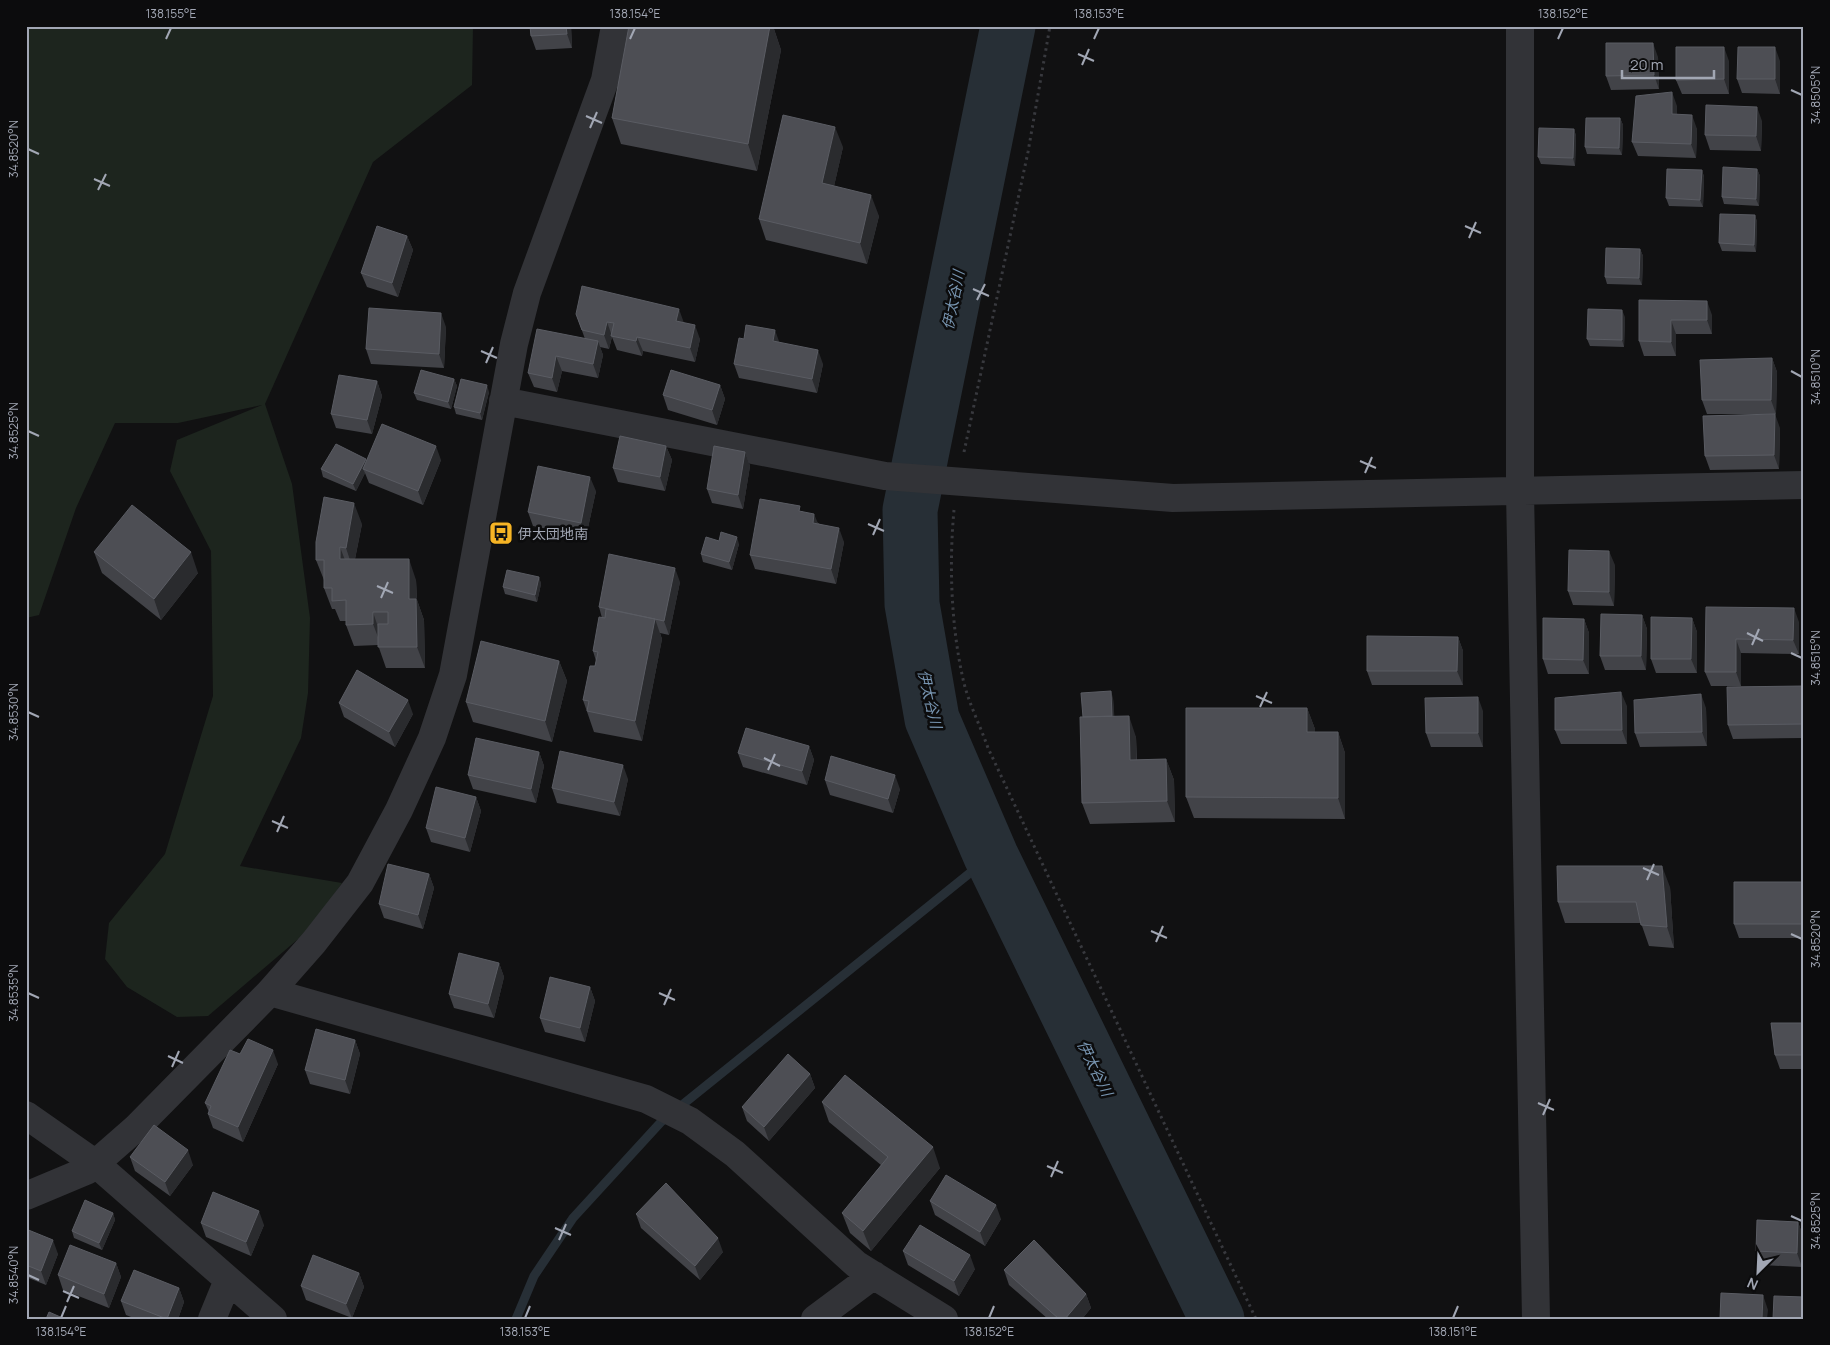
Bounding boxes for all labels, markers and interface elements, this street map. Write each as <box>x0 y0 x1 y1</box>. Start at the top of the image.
text: 138.155°E <box>146 5 196 22</box>
text: 138.154°E <box>610 5 661 22</box>
text: 138.153°E <box>1074 5 1124 22</box>
text: 138.152°E <box>1538 5 1588 22</box>
scale bar <box>1622 48 1715 80</box>
text: 20 m <box>1630 54 1663 75</box>
text: 34.8505°N <box>1807 66 1824 124</box>
text: 34.8520°N <box>5 120 22 178</box>
water label: 伊太谷川 <box>937 267 969 331</box>
text: 34.8510°N <box>1807 349 1824 405</box>
text: 34.8525°N <box>5 402 22 460</box>
bus stop icon: 伊太団地南 <box>488 520 514 546</box>
place label: 伊太団地南 <box>518 524 588 543</box>
text: 34.8515°N <box>1807 630 1824 686</box>
water label: 伊太谷川 <box>913 667 947 733</box>
text: 34.8530°N <box>5 683 22 741</box>
text: 34.8520°N <box>1807 910 1824 968</box>
text: 34.8535°N <box>5 964 22 1022</box>
water label: 伊太谷川 <box>1072 1036 1118 1101</box>
text: 34.8525°N <box>1807 1192 1824 1250</box>
text: 34.8540°N <box>5 1246 22 1304</box>
north arrow <box>1732 1248 1782 1298</box>
text: N <box>1744 1274 1761 1295</box>
text: 138.154°E <box>36 1323 87 1340</box>
text: 138.153°E <box>500 1323 550 1340</box>
text: 138.152°E <box>964 1323 1014 1340</box>
text: 138.151°E <box>1429 1323 1477 1340</box>

